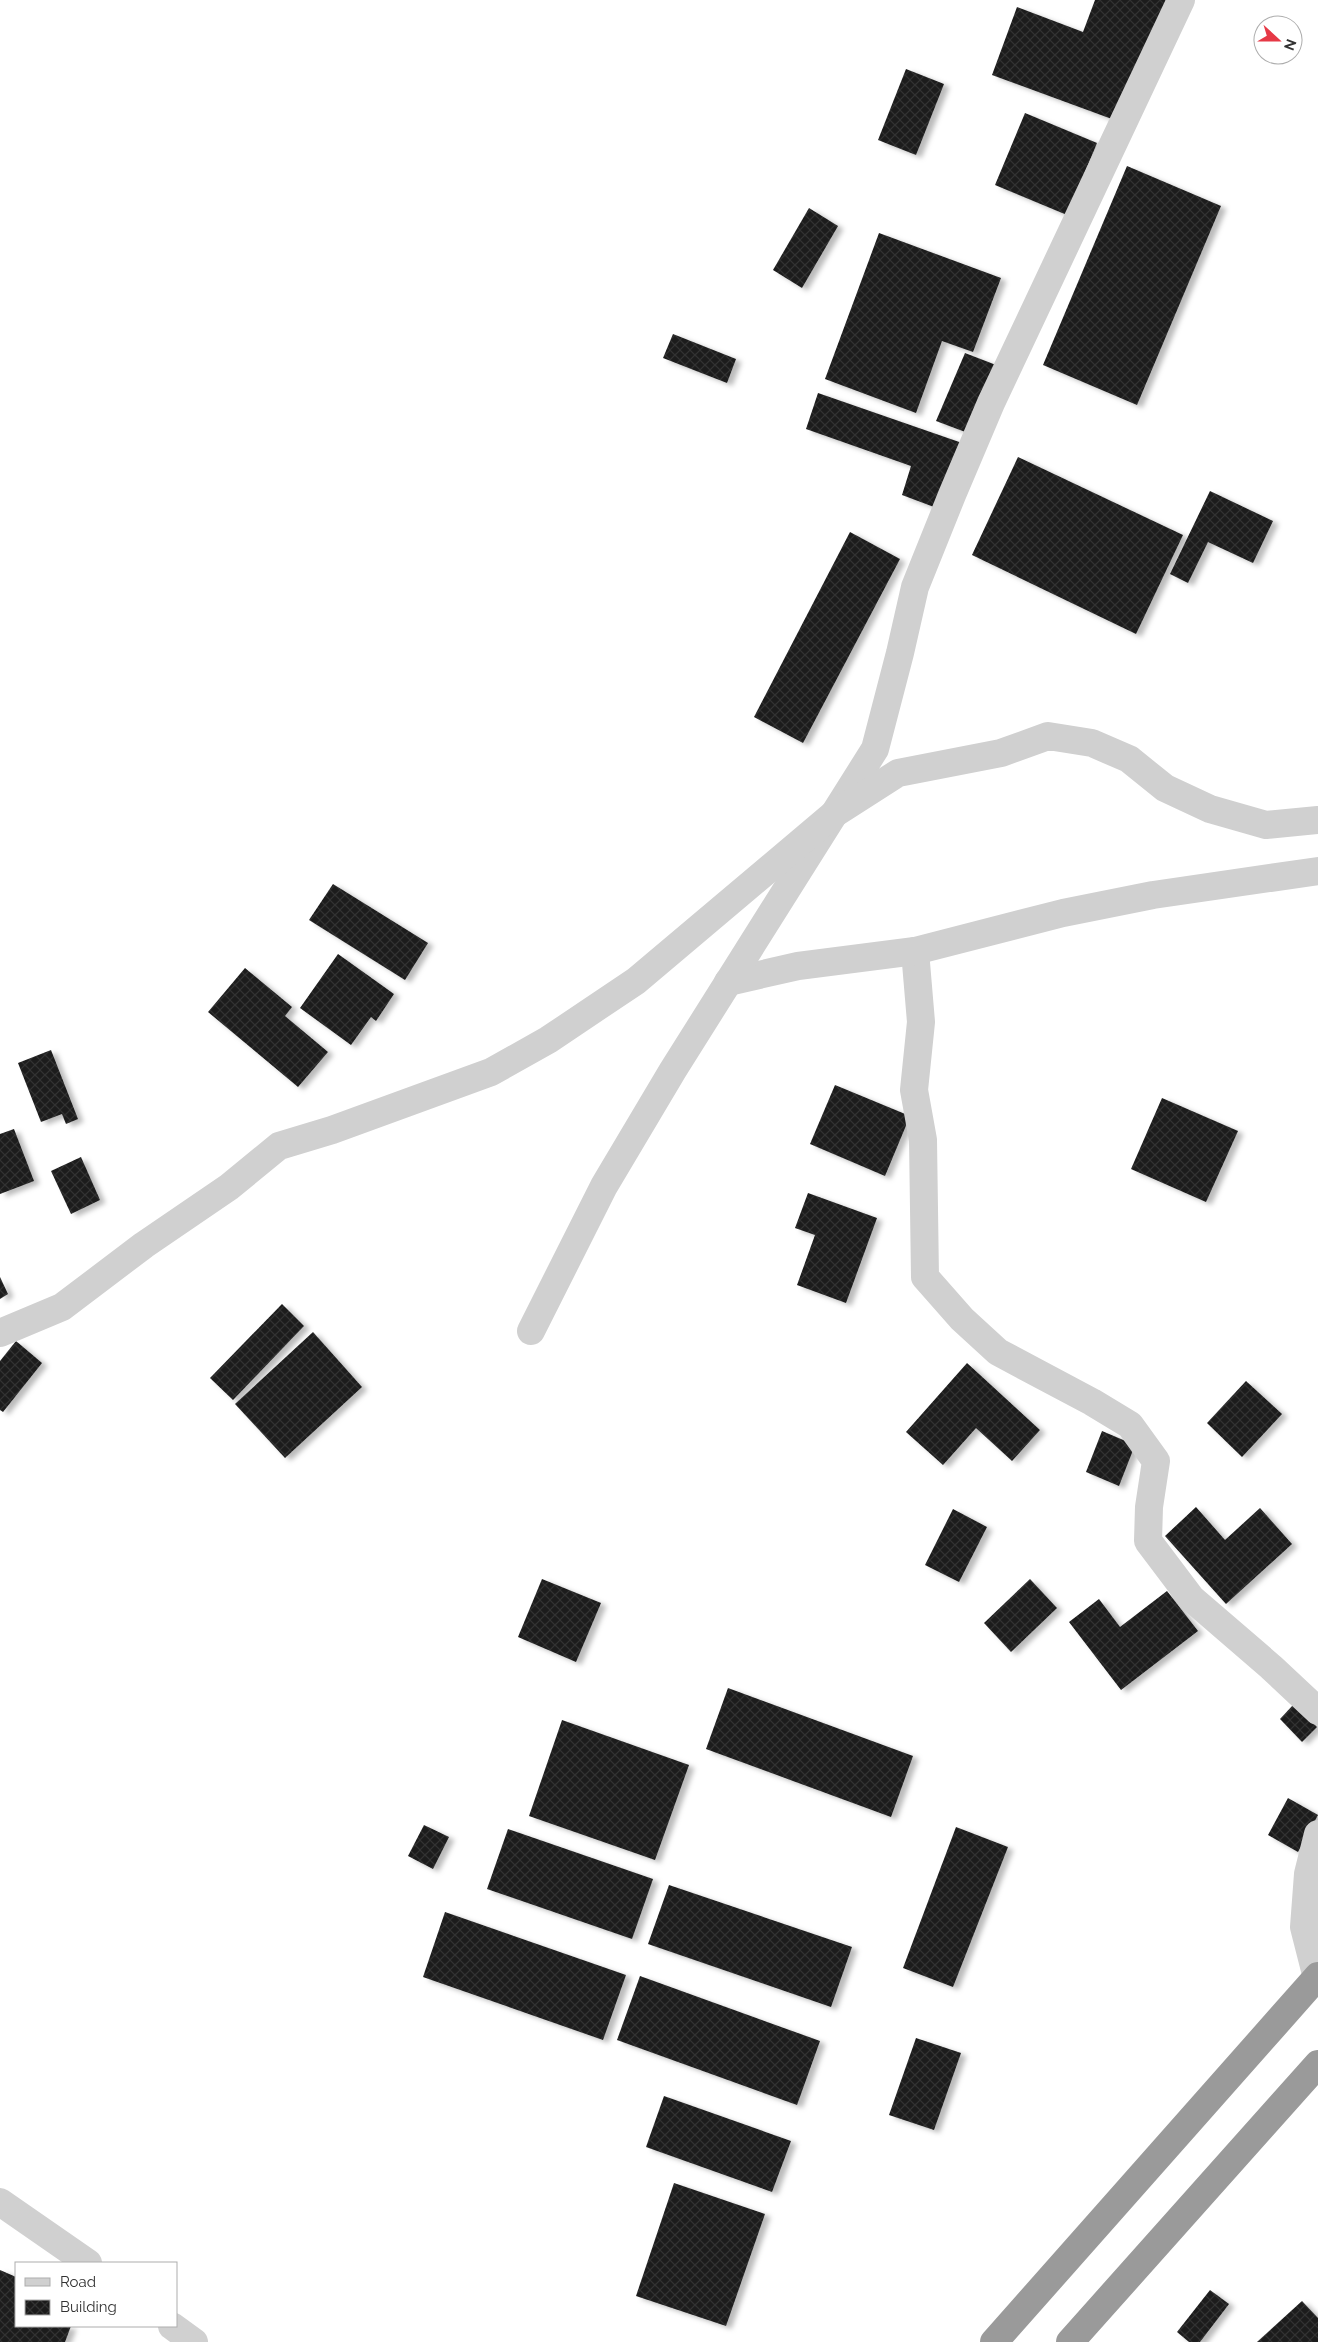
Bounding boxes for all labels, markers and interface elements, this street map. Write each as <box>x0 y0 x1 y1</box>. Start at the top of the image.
north arrow <box>1253 15 1303 65</box>
text: N <box>1281 37 1300 53</box>
legend <box>15 2262 178 2327</box>
text: Road <box>60 2273 96 2291</box>
text: Building <box>60 2298 117 2316</box>

